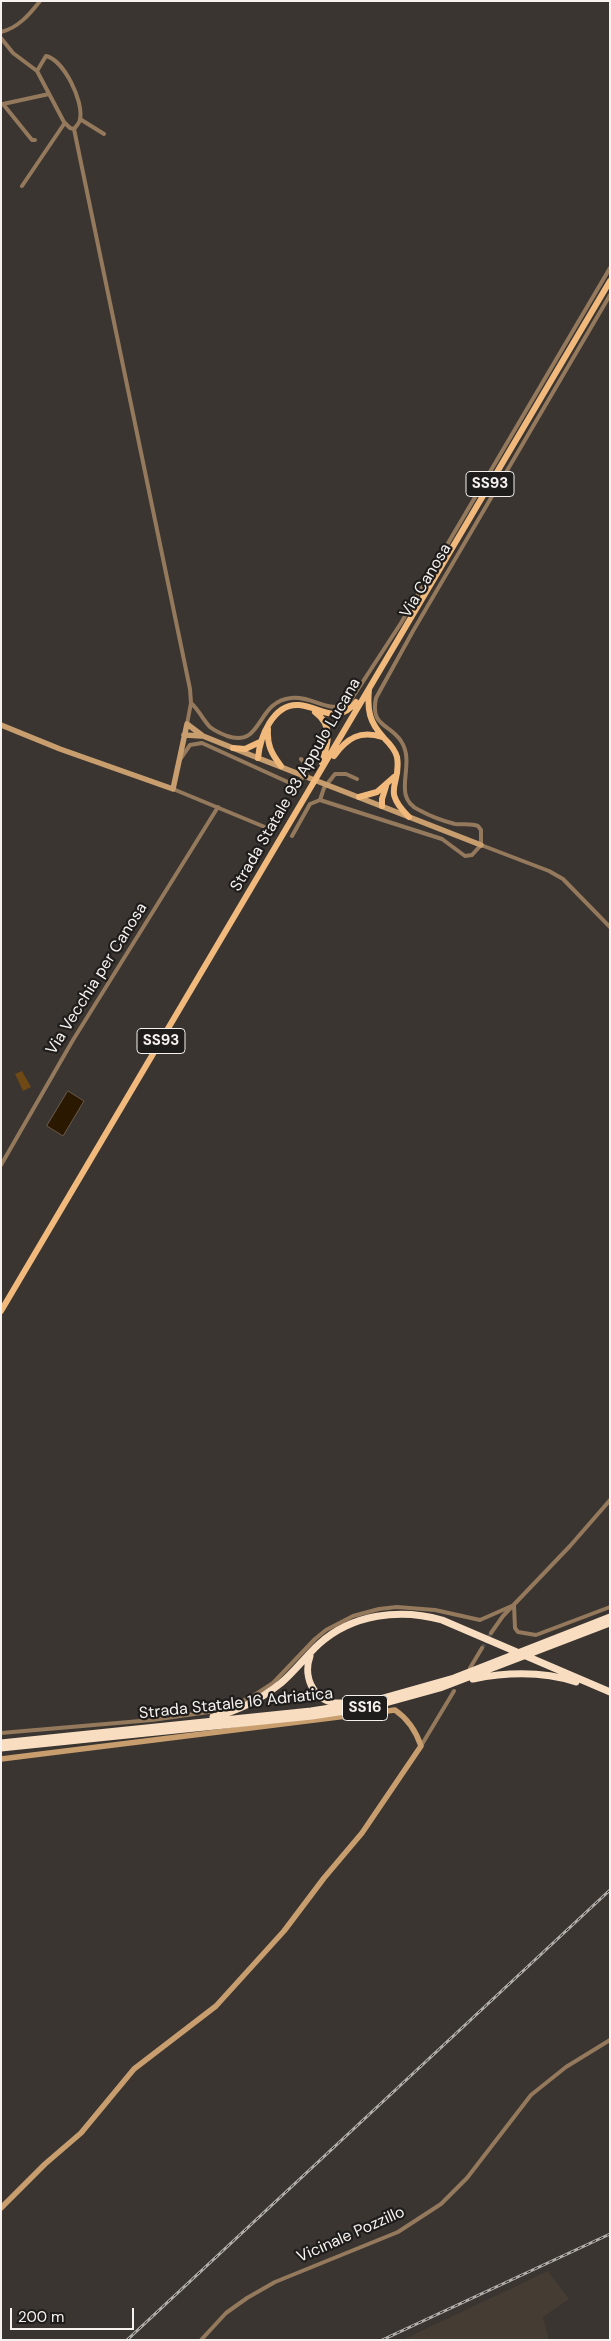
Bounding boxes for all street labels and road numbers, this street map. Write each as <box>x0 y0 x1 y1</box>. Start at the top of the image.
road number: SS93 <box>466 472 514 496</box>
street label: Via Canosa <box>396 540 456 622</box>
street label: Strada Statale 93 Appulo Lucana <box>227 675 365 895</box>
street label: Via Vecchia per Canosa <box>42 900 152 1058</box>
road number: SS93 <box>137 1028 185 1054</box>
street label: Strada Statale 16 Adriatica <box>138 1684 334 1724</box>
road number: SS16 <box>342 1696 388 1720</box>
street label: Vicinale Pozzillo <box>294 2203 408 2267</box>

